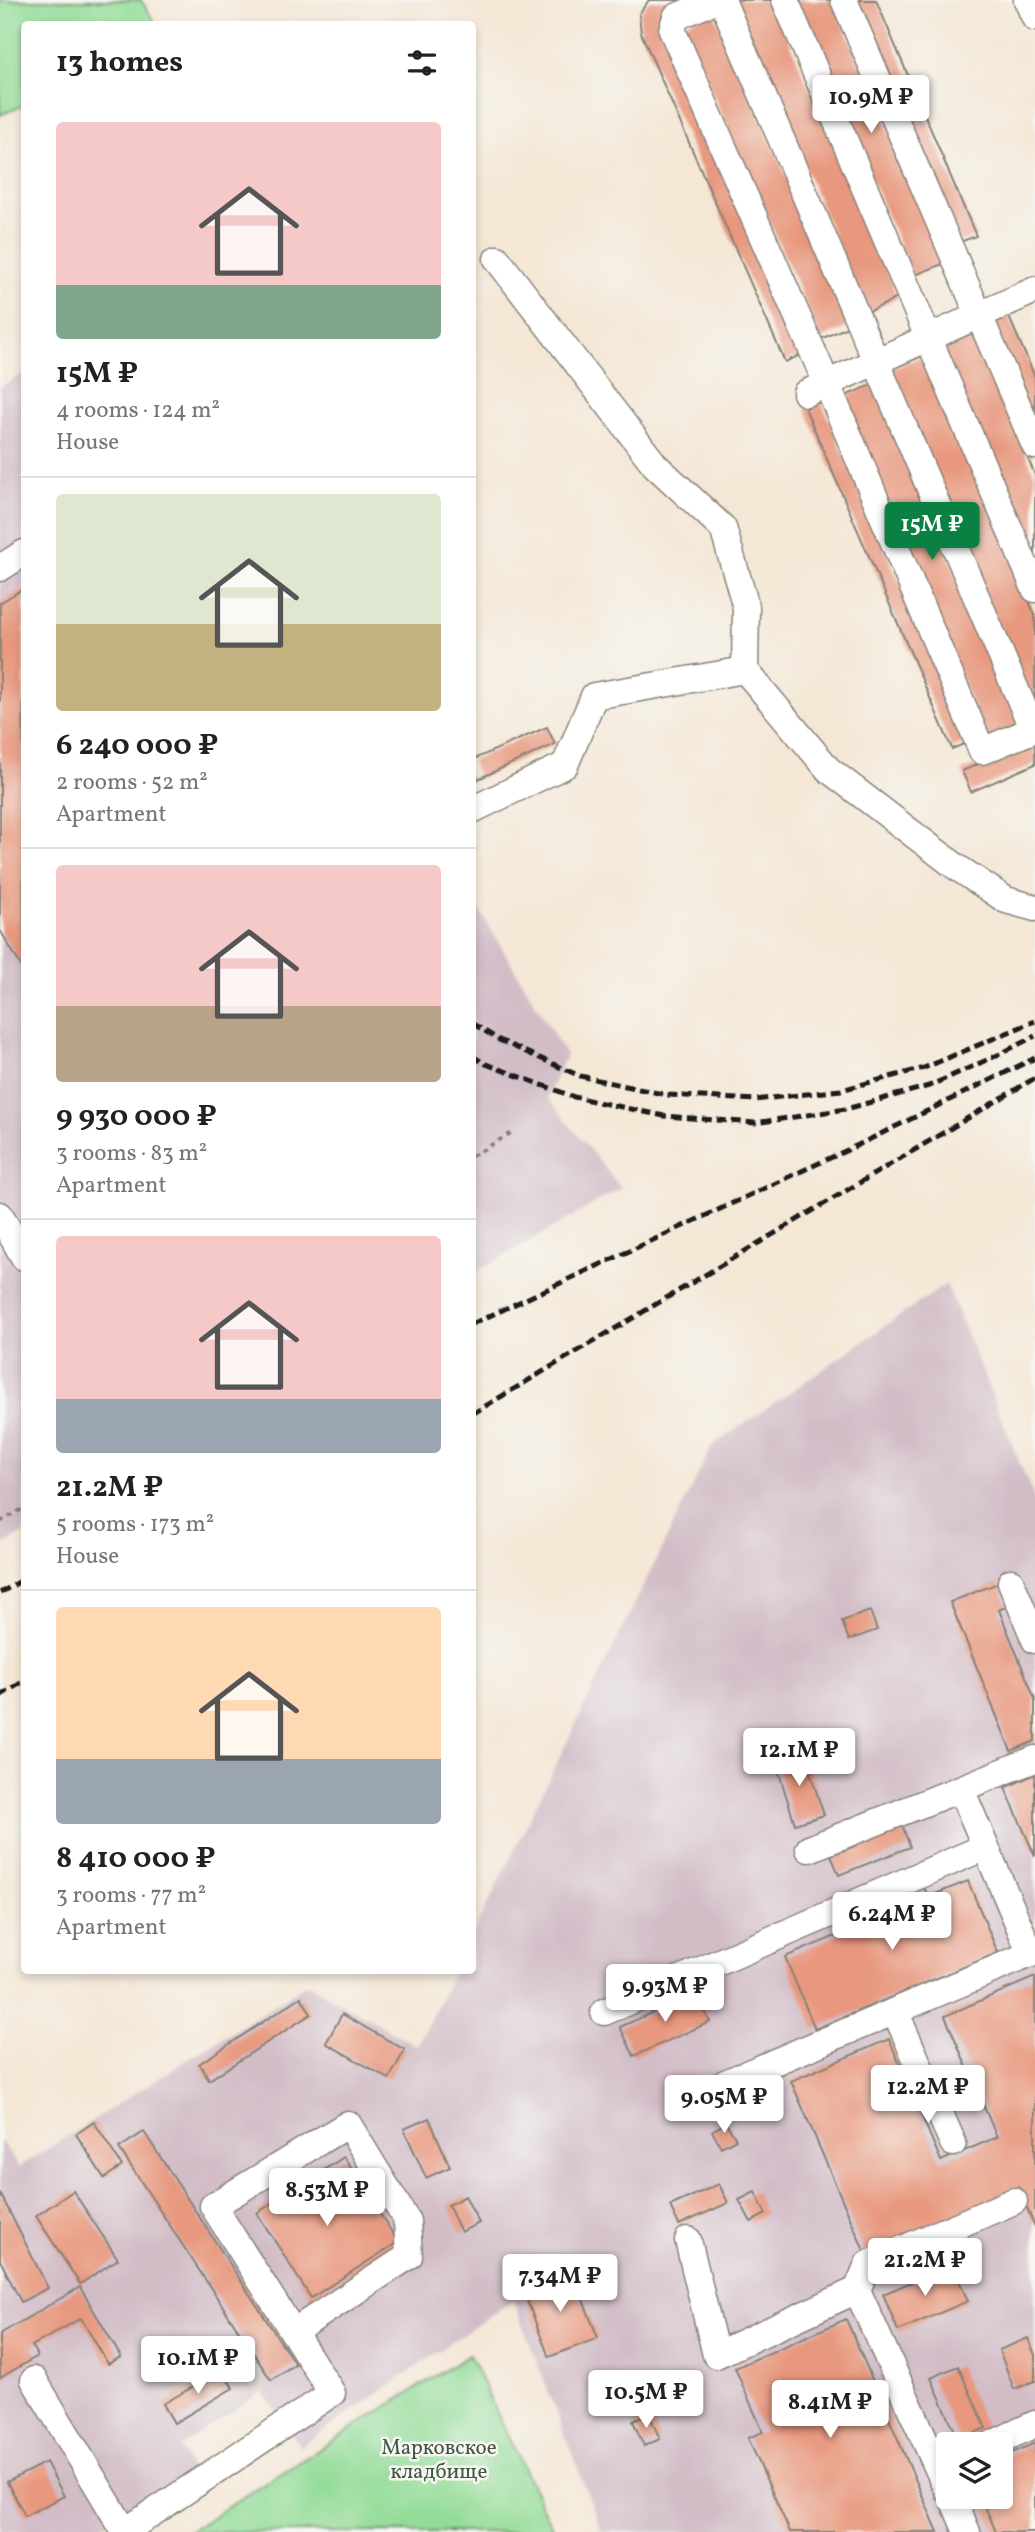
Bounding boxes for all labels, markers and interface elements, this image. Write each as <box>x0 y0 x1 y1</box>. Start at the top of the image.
text: 13 homes <box>56 42 183 84</box>
icon: filters <box>403 44 441 82</box>
pin: 10.9M ₽ <box>806 76 936 135</box>
text: 10.9M ₽ <box>828 82 914 114</box>
icon: home <box>186 168 312 294</box>
text: 15M ₽ <box>56 353 138 395</box>
text: 4 rooms · 124 m² <box>56 395 220 427</box>
text: House <box>56 427 119 459</box>
pin: 15M ₽ <box>883 503 981 562</box>
text: 15M ₽ <box>901 509 963 541</box>
icon: home <box>186 540 312 666</box>
text: 6 240 000 ₽ <box>56 725 218 767</box>
text: 2 rooms · 52 m² <box>56 767 208 799</box>
text: Apartment <box>56 799 167 831</box>
icon: home <box>186 911 312 1037</box>
text: 9 930 000 ₽ <box>56 1096 217 1138</box>
text: 3 rooms · 83 m² <box>56 1138 207 1170</box>
text: Apartment <box>56 1170 167 1202</box>
icon: home <box>186 1282 312 1408</box>
text: 21.2M ₽ <box>56 1467 163 1509</box>
text: 5 rooms · 173 m² <box>56 1509 214 1541</box>
text: House <box>56 1541 119 1573</box>
icon: home <box>186 1653 312 1779</box>
pin: 12.1M ₽ <box>734 1728 864 1788</box>
text: 12.1M ₽ <box>759 1735 839 1767</box>
text: 8 410 000 ₽ <box>56 1838 216 1880</box>
text: 3 rooms · 77 m² <box>56 1880 206 1912</box>
pin: 6.24M ₽ <box>827 1892 957 1952</box>
text: 6.24M ₽ <box>848 1899 936 1931</box>
text: Apartment <box>56 1912 167 1944</box>
pin: 9.93M ₽ <box>600 1965 730 2024</box>
text: 9.93M ₽ <box>622 1971 708 2003</box>
pin: 12.2M ₽ <box>863 2066 993 2125</box>
text: 12.2M ₽ <box>887 2072 969 2104</box>
pin: 9.05M ₽ <box>659 2076 789 2135</box>
text: 9.05M ₽ <box>681 2082 767 2114</box>
pin: 8.53M ₽ <box>262 2168 392 2228</box>
text: 8.53M ₽ <box>285 2175 369 2207</box>
pin: 21.2M ₽ <box>860 2238 990 2298</box>
text: 21.2M ₽ <box>884 2245 966 2277</box>
pin: 7.34M ₽ <box>495 2254 625 2314</box>
text: 7.34M ₽ <box>518 2261 602 2293</box>
pin: 10.1M ₽ <box>133 2336 263 2396</box>
text: 10.1M ₽ <box>157 2343 239 2375</box>
pin: 10.5M ₽ <box>581 2370 711 2430</box>
text: 10.5M ₽ <box>604 2377 688 2409</box>
pin: 8.41M ₽ <box>765 2380 895 2440</box>
text: 8.41M ₽ <box>788 2387 872 2419</box>
map controls <box>936 2432 1013 2509</box>
button: layers <box>936 2432 1013 2509</box>
park label: Марковское кладбище <box>381 2434 497 2487</box>

